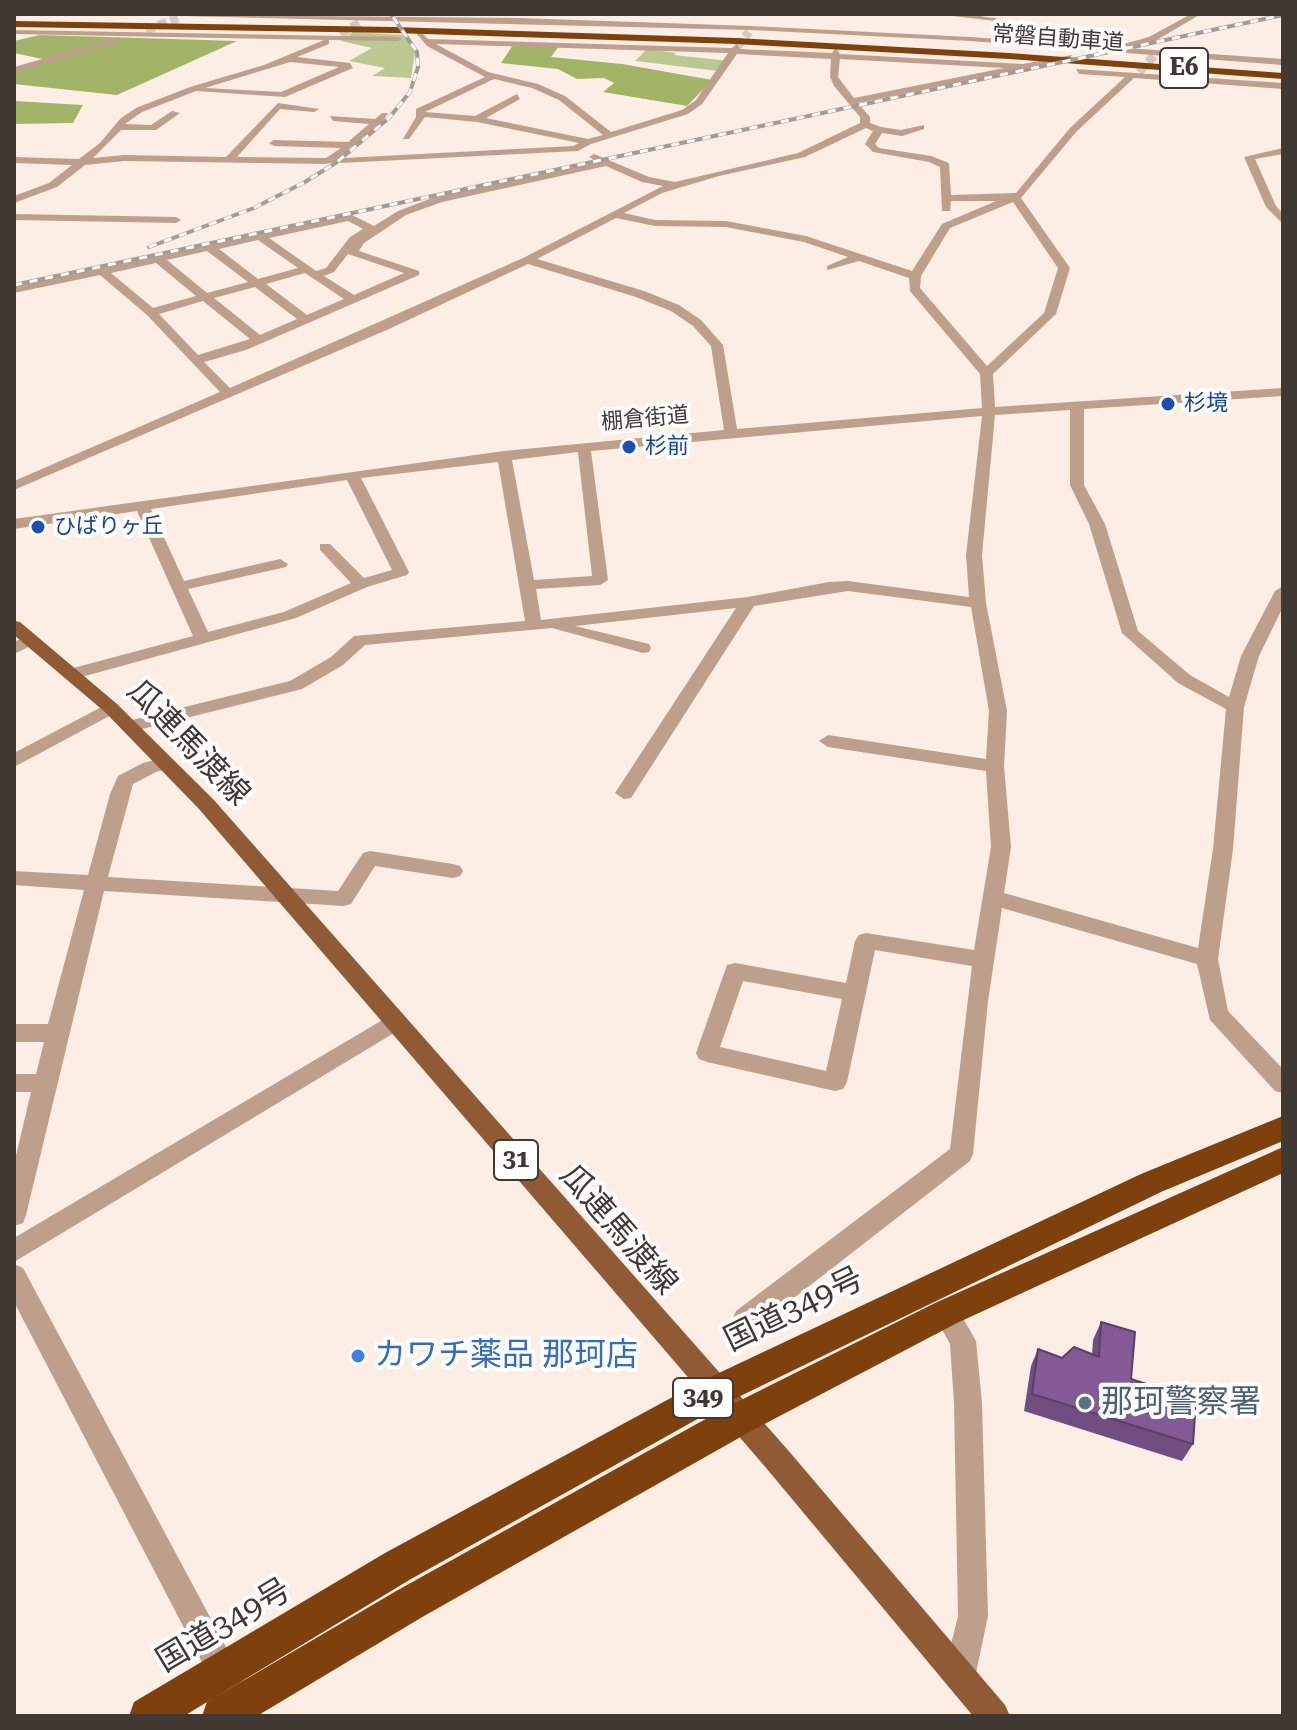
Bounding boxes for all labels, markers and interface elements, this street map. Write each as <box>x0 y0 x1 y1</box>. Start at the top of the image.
street label: 常磐自動車道 <box>991 21 1125 57</box>
road number: E6 <box>1160 48 1208 88</box>
place label: 杉境 <box>1184 391 1228 417</box>
marker: 杉境 <box>1159 395 1177 413</box>
street label: 棚倉街道 <box>600 402 690 436</box>
place label: 杉前 <box>645 434 689 460</box>
marker: 杉前 <box>620 438 638 456</box>
place label: ひばりヶ丘 <box>54 514 164 540</box>
marker: ひばりヶ丘 <box>29 518 47 536</box>
street label: 瓜連馬渡線 <box>119 672 257 814</box>
road number: 31 <box>494 1140 538 1180</box>
street label: 瓜連馬渡線 <box>551 1157 685 1303</box>
street label: 国道349号 <box>718 1260 870 1360</box>
place label: カワチ薬品 那珂店 <box>374 1337 638 1375</box>
marker: カワチ薬品 那珂店 <box>349 1347 367 1365</box>
road number: 349 <box>673 1378 733 1418</box>
place label: 那珂警察署 <box>1101 1384 1261 1422</box>
marker: 那珂警察署 <box>1076 1394 1094 1412</box>
street label: 国道349号 <box>150 1571 298 1681</box>

